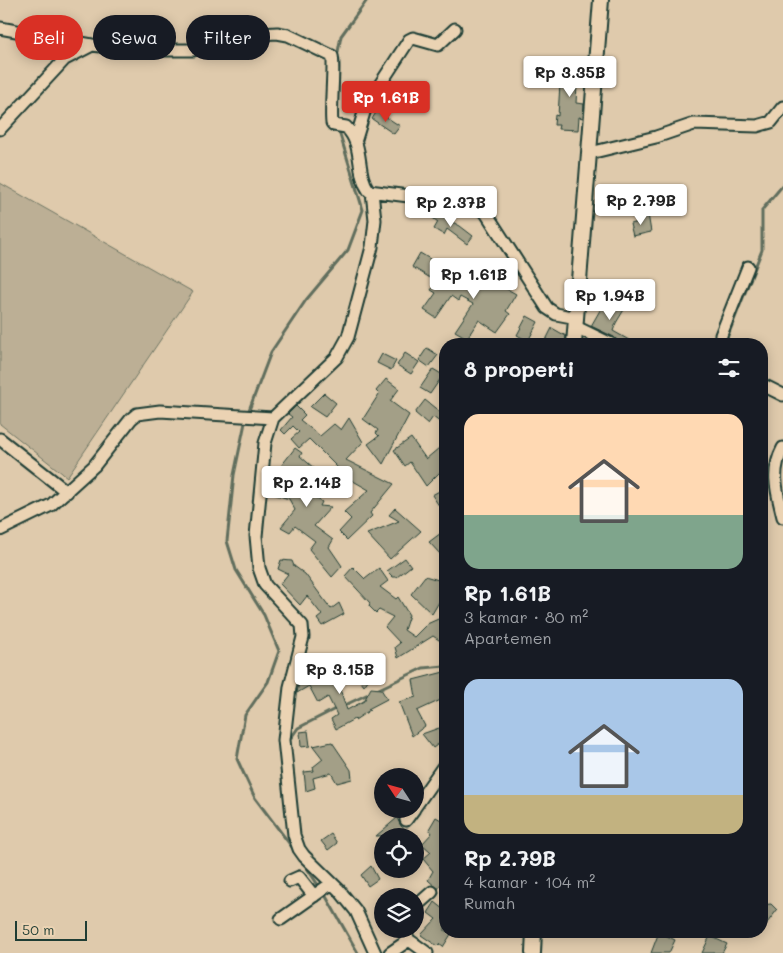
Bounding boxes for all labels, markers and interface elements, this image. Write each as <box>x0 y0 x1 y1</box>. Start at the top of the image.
chip: Beli <box>15 15 83 60</box>
chip: Sewa <box>93 15 176 60</box>
chip: Filter <box>186 15 270 60</box>
pin: Rp 3.35B <box>518 56 622 98</box>
text: Rp 3.35B <box>534 61 606 82</box>
pin: Rp 1.61B <box>334 80 438 123</box>
text: Rp 1.61B <box>353 86 419 107</box>
pin: Rp 2.79B <box>589 184 693 226</box>
pin: Rp 2.37B <box>399 186 503 228</box>
text: Rp 2.79B <box>606 189 676 210</box>
text: Rp 2.37B <box>416 191 486 212</box>
pin: Rp 1.61B <box>422 258 526 300</box>
text: Rp 1.61B <box>441 263 507 284</box>
pin: Rp 1.94B <box>558 278 662 321</box>
text: Rp 1.94B <box>575 284 645 305</box>
icon: filters <box>715 354 743 382</box>
text: 8 properti <box>464 355 575 382</box>
icon: home <box>559 446 649 536</box>
pin: Rp 2.14B <box>255 466 359 508</box>
text: Rp 2.14B <box>273 471 341 492</box>
text: Rp 1.61B <box>464 579 551 606</box>
text: 3 kamar · 80 m² <box>464 606 588 627</box>
text: Apartemen <box>464 627 551 648</box>
pin: Rp 3.15B <box>288 652 392 695</box>
text: Rp 3.15B <box>306 658 374 679</box>
icon: home <box>559 711 649 801</box>
north arrow <box>374 768 424 818</box>
map controls <box>374 768 424 938</box>
button: locate <box>374 828 424 878</box>
text: Rp 2.79B <box>464 844 556 871</box>
text: 4 kamar · 104 m² <box>464 871 595 892</box>
button: layers <box>374 888 424 938</box>
text: Rumah <box>464 892 515 913</box>
scale bar <box>15 918 88 941</box>
text: 50 m <box>22 920 54 939</box>

